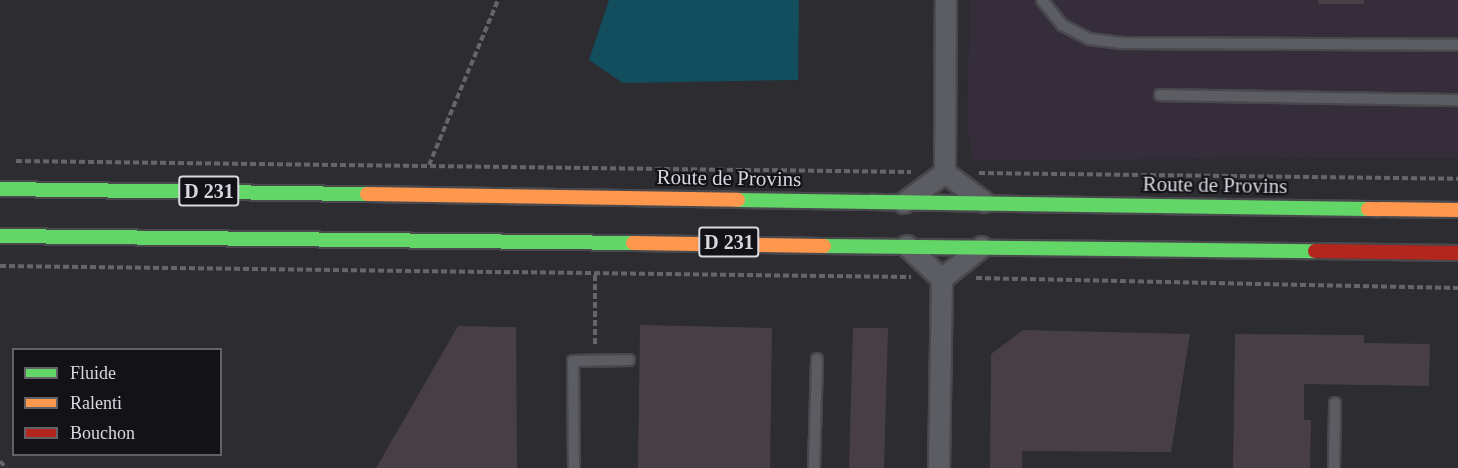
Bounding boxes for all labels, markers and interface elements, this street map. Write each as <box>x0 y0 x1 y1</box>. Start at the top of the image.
street label: Route de Provins <box>656 164 802 192</box>
street label: Route de Provins <box>1142 171 1288 199</box>
road number: D 231 <box>178 174 240 208</box>
road number: D 231 <box>698 225 760 259</box>
legend <box>12 348 222 456</box>
text: Fluide <box>70 363 116 383</box>
text: Ralenti <box>70 393 122 413</box>
text: Bouchon <box>70 423 135 443</box>

